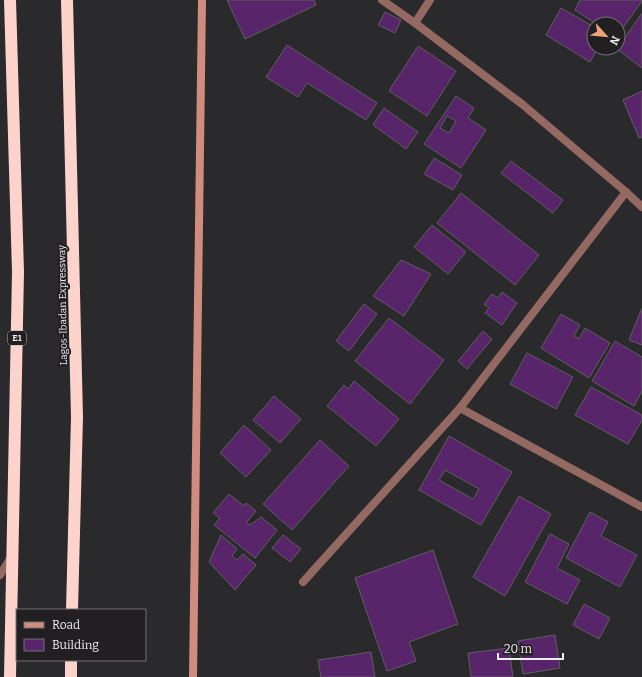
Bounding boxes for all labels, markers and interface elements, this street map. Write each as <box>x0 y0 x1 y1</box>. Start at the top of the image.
north arrow <box>586 16 626 56</box>
text: N <box>607 34 622 47</box>
street label: Lagos-Ibadan Expressway <box>56 244 70 365</box>
road number: E1 <box>8 331 26 345</box>
legend <box>16 609 146 661</box>
text: Road <box>52 618 80 632</box>
scale bar <box>498 635 563 661</box>
text: Building <box>52 638 99 652</box>
text: 20 m <box>504 642 533 656</box>

